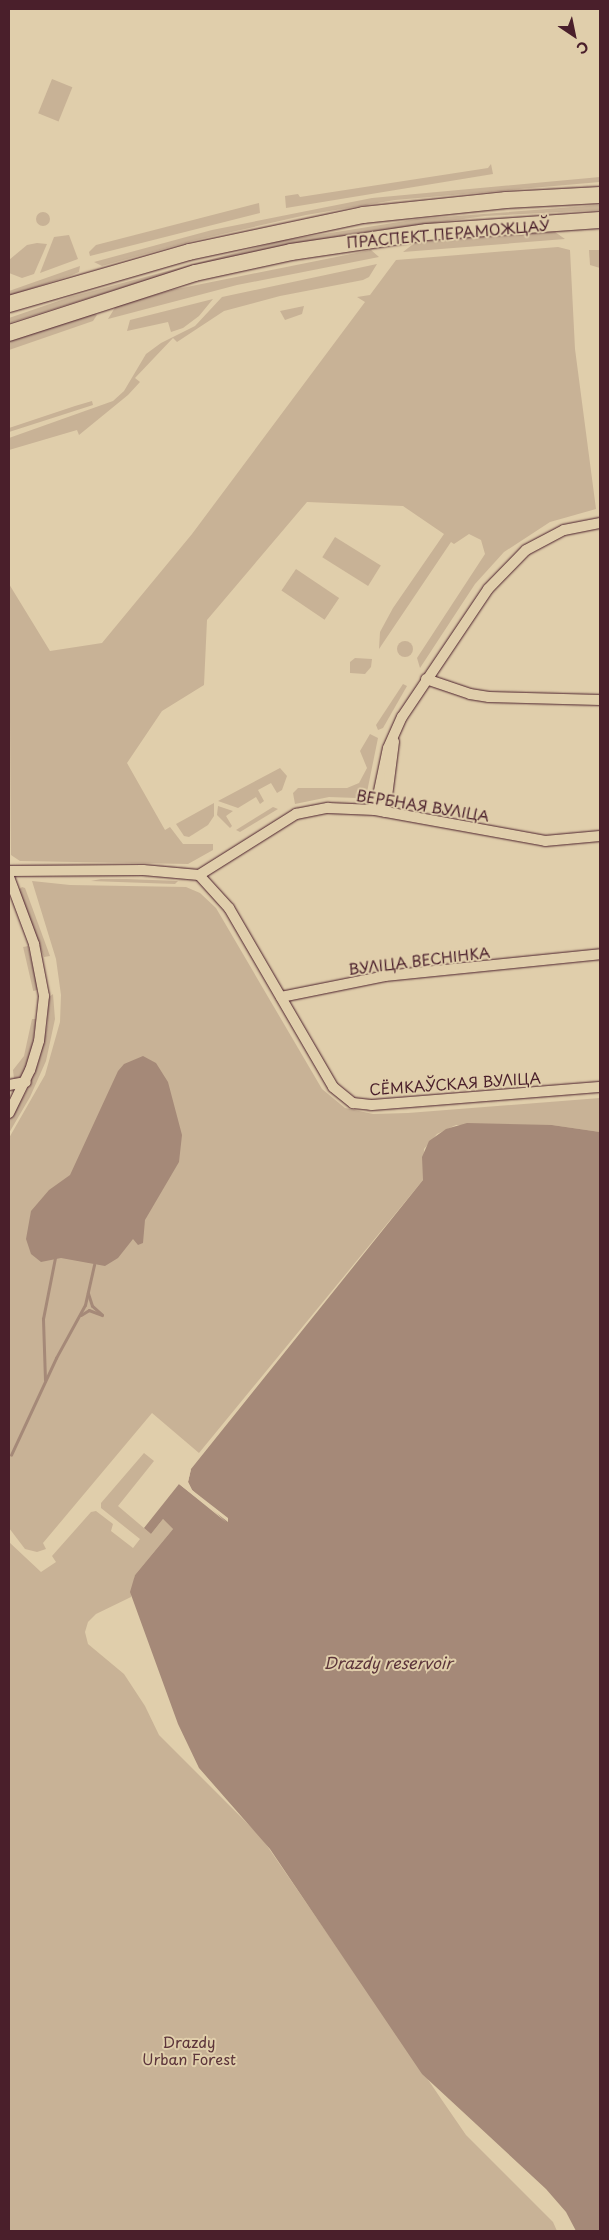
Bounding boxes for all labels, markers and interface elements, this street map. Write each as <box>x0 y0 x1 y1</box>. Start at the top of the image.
north arrow <box>549 10 599 60</box>
text: С <box>572 36 593 59</box>
street label: ПРАСПЕКТ ПЕРАМОЖЦАЎ <box>345 215 551 251</box>
street label: ВЕРБНАЯ ВУЛІЦА <box>355 786 491 824</box>
street label: ВУЛІЦА ВЕСНІНКА <box>347 942 491 978</box>
street label: СЁМКАЎСКАЯ ВУЛІЦА <box>368 1068 542 1098</box>
water label: Drazdy reservoir <box>324 1652 452 1672</box>
park label: Drazdy Urban Forest <box>141 2032 237 2067</box>

